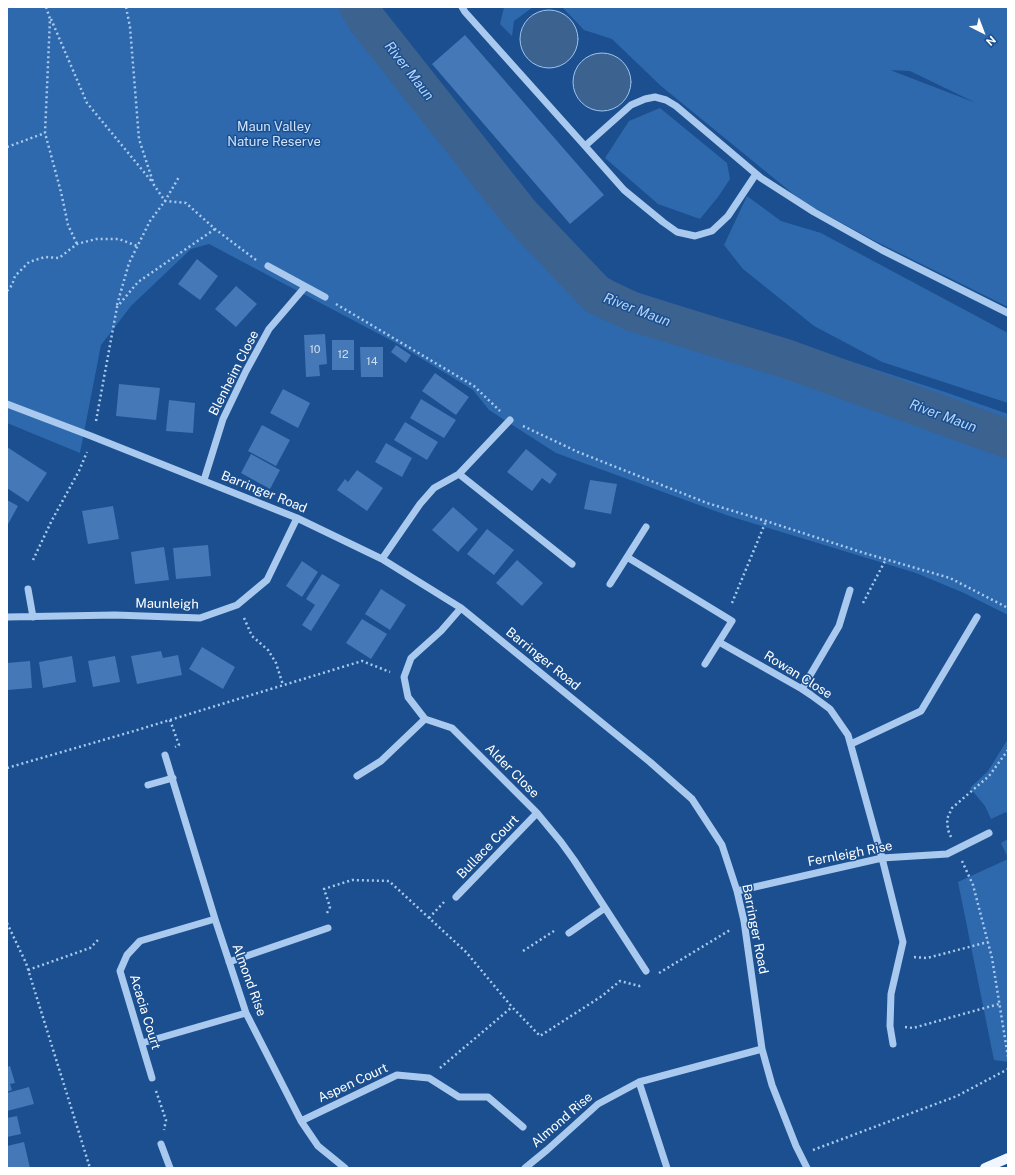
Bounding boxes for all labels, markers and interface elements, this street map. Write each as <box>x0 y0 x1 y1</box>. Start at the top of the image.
north arrow <box>963 12 1003 52</box>
text: N <box>984 34 998 48</box>
water label: River Maun <box>381 38 437 104</box>
park label: Maun Valley Nature Reserve <box>227 119 321 150</box>
water label: River Maun <box>601 290 673 330</box>
street label: Blenheim Close <box>206 328 262 418</box>
house number: 10 <box>309 343 321 357</box>
house number: 12 <box>337 348 349 362</box>
house number: 14 <box>366 355 378 369</box>
water label: River Maun <box>907 396 979 436</box>
street label: Barringer Road <box>219 468 309 516</box>
street label: Maunleigh <box>135 596 199 612</box>
street label: Barringer Road <box>503 624 583 694</box>
street label: Rowan Close <box>761 648 835 702</box>
street label: Alder Close <box>482 741 542 801</box>
street label: Bullace Court <box>454 812 522 882</box>
street label: Fernleigh Rise <box>806 838 894 870</box>
street label: Barringer Road <box>739 883 771 975</box>
street label: Almond Rise <box>229 942 269 1018</box>
street label: Acacia Court <box>126 973 164 1051</box>
street label: Aspen Court <box>316 1060 390 1106</box>
street label: Almond Rise <box>528 1089 596 1151</box>

